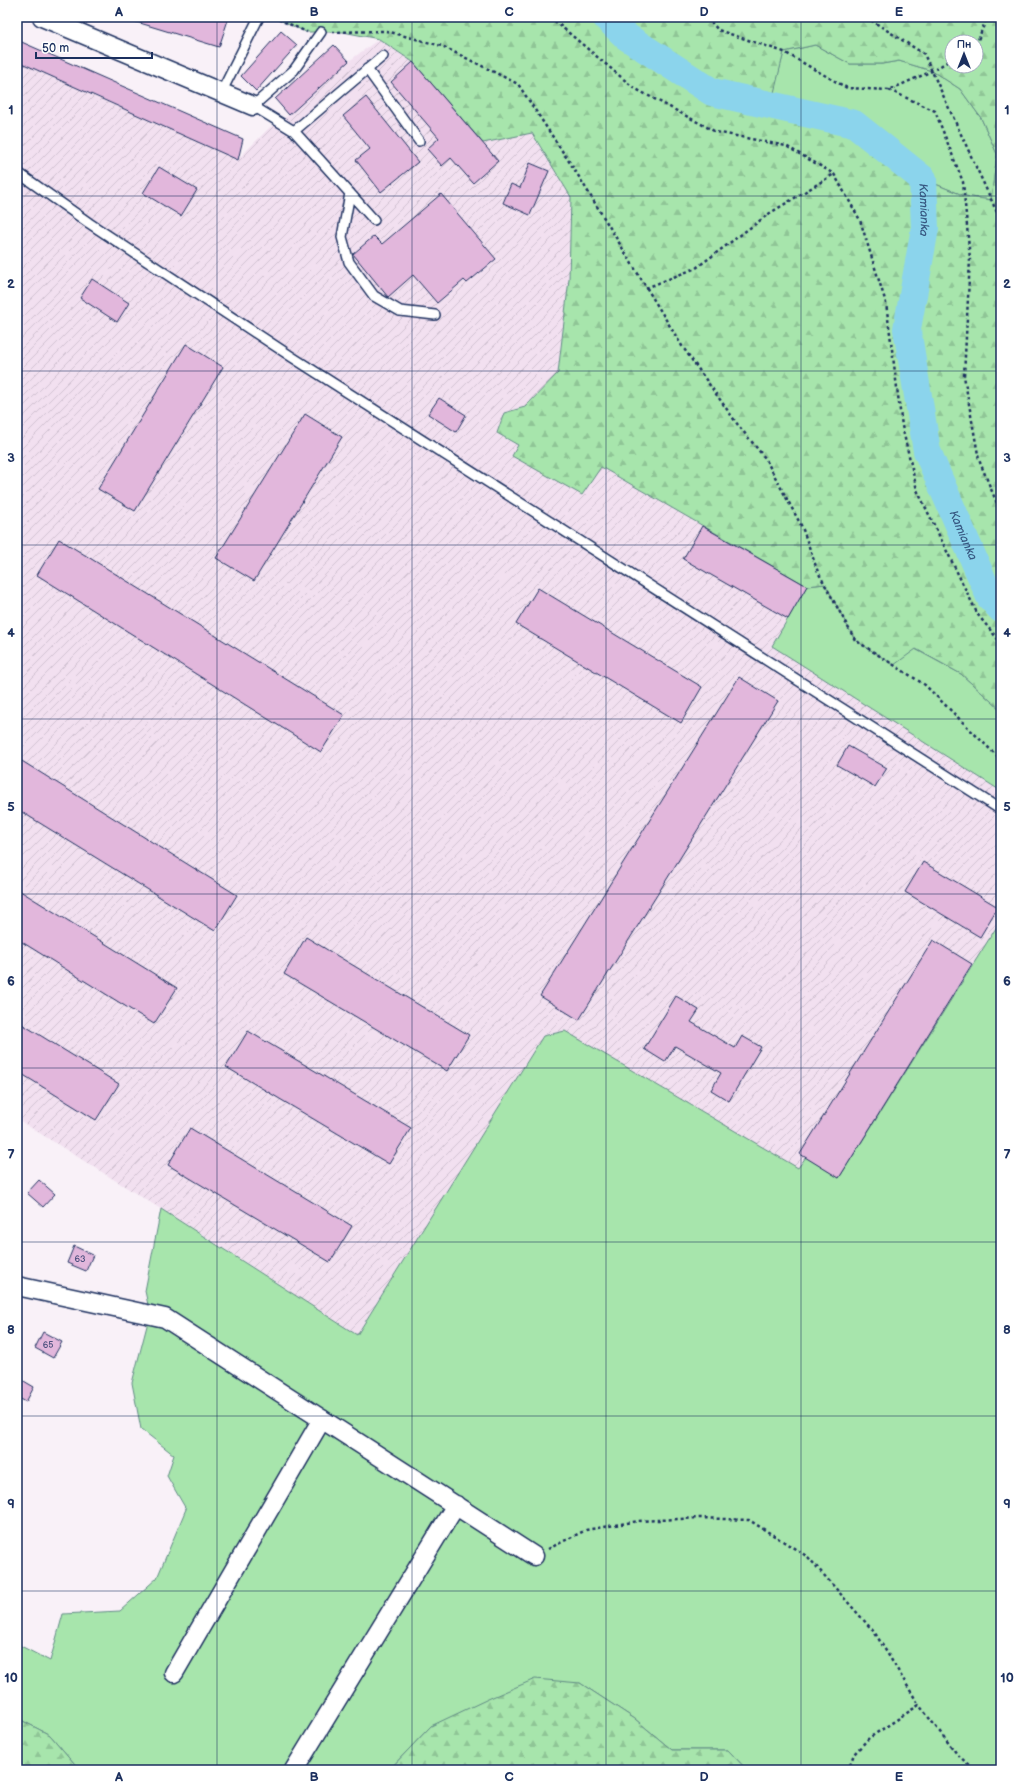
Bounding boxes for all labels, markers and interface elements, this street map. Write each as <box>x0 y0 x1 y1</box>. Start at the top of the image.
text: A <box>114 4 123 20</box>
text: B <box>309 4 319 20</box>
text: C <box>504 4 514 20</box>
text: D <box>699 4 709 20</box>
text: E <box>895 4 904 20</box>
scale bar <box>36 34 152 60</box>
north arrow <box>944 34 984 74</box>
text: Пн <box>957 38 971 51</box>
text: 50 m <box>42 41 69 56</box>
text: 1 <box>8 102 14 118</box>
text: 1 <box>1004 102 1010 118</box>
water label: Kamianka <box>916 183 933 238</box>
text: 2 <box>7 276 15 292</box>
text: 2 <box>1003 276 1011 292</box>
text: 3 <box>7 450 15 466</box>
text: 3 <box>1003 450 1011 466</box>
water label: Kamianka <box>946 508 981 563</box>
text: 4 <box>7 625 15 641</box>
text: 4 <box>1003 625 1011 641</box>
text: 5 <box>7 799 15 815</box>
text: 5 <box>1003 799 1011 815</box>
text: 6 <box>7 973 15 989</box>
text: 6 <box>1003 973 1011 989</box>
text: 7 <box>7 1147 15 1163</box>
text: 7 <box>1003 1147 1011 1163</box>
house number: 63 <box>74 1254 86 1265</box>
text: 8 <box>7 1322 15 1338</box>
text: 8 <box>1003 1322 1011 1338</box>
house number: 65 <box>43 1340 53 1351</box>
text: 9 <box>7 1496 15 1512</box>
text: 9 <box>1003 1496 1011 1512</box>
text: 10 <box>4 1670 18 1686</box>
text: 10 <box>1000 1670 1014 1686</box>
text: A <box>114 1769 123 1785</box>
text: B <box>309 1769 319 1785</box>
text: C <box>504 1769 514 1785</box>
text: D <box>699 1769 709 1785</box>
text: E <box>895 1769 904 1785</box>

